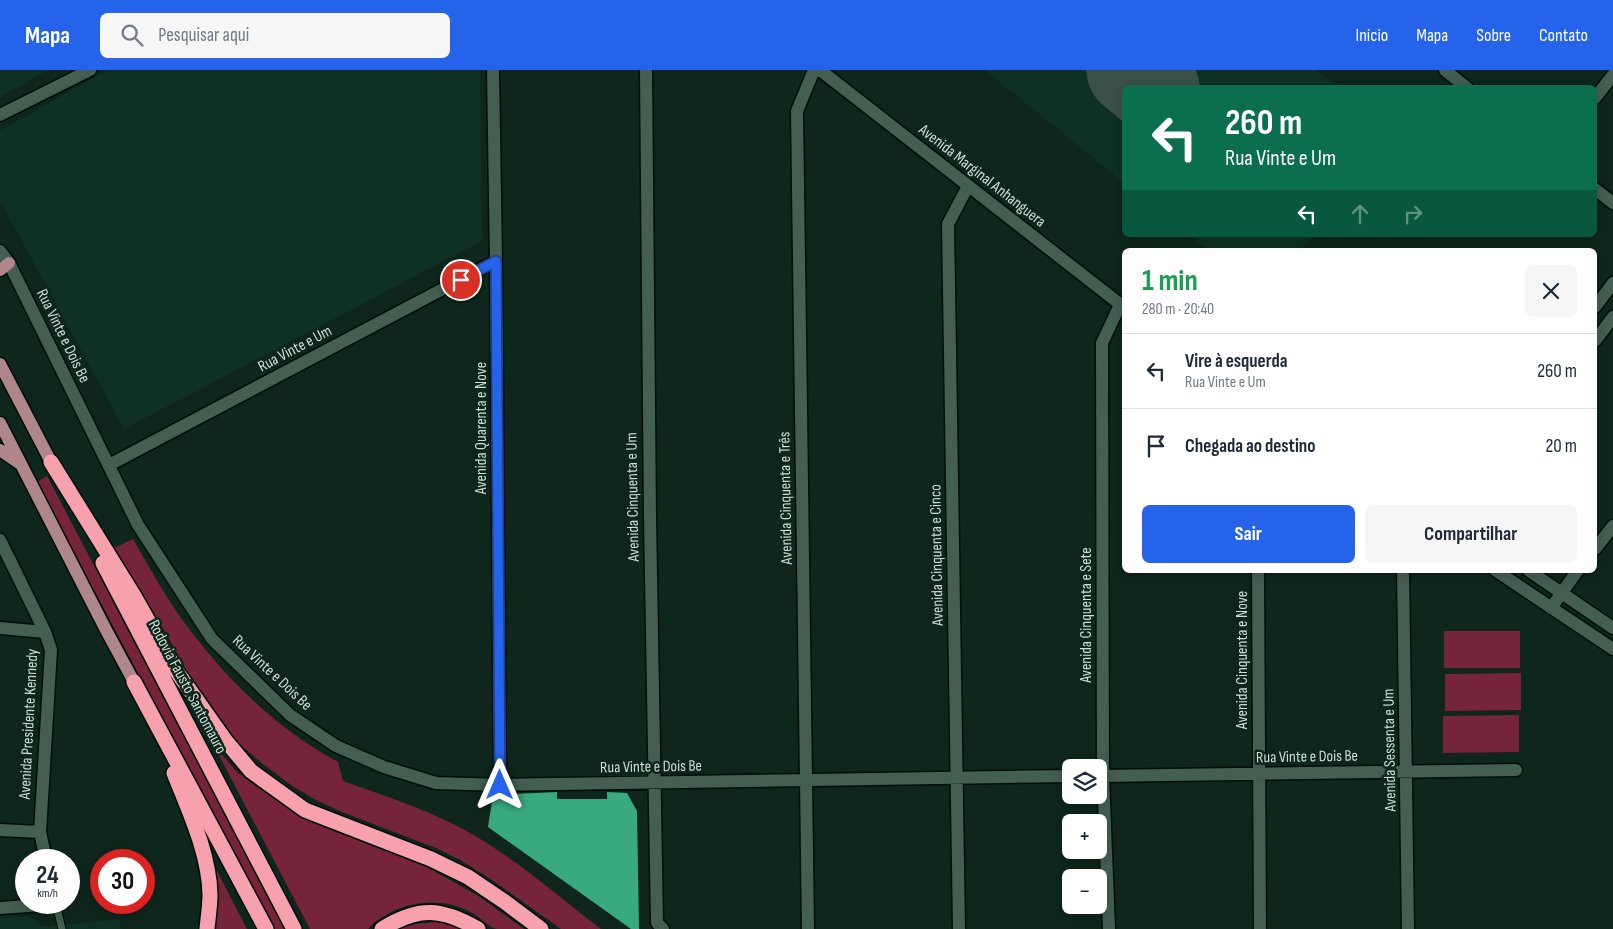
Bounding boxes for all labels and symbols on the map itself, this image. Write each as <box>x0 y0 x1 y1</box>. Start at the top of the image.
street label: Avenida Marginal Anhanguera <box>914 120 1049 231</box>
pin <box>440 259 482 301</box>
street label: Rua Vinte e Dois Be <box>32 286 94 386</box>
street label: Rua Vinte e Um <box>255 322 335 376</box>
street label: Avenida Quarenta e Nove <box>472 362 491 495</box>
street label: Avenida Cinquenta e Três <box>775 431 797 566</box>
street label: Avenida Cinquenta e Um <box>622 432 644 563</box>
street label: Avenida Cinquenta e Cinco <box>926 484 948 627</box>
street label: Avenida Cinquenta e Sete <box>1077 547 1096 684</box>
street label: Avenida Cinquenta e Nove <box>1233 591 1252 730</box>
street label: Rodovia Fausto Santomauro <box>144 617 230 757</box>
street label: Rua Vinte e Dois Be <box>228 631 316 715</box>
street label: Avenida Presidente Kennedy <box>16 648 42 801</box>
street label: Avenida Sessenta e Um <box>1379 688 1401 813</box>
street label: Rua Vinte e Dois Be <box>1256 747 1358 767</box>
street label: Rua Vinte e Dois Be <box>600 757 702 777</box>
position arrow <box>473 758 525 810</box>
speed limit sign: 30 <box>90 849 155 914</box>

